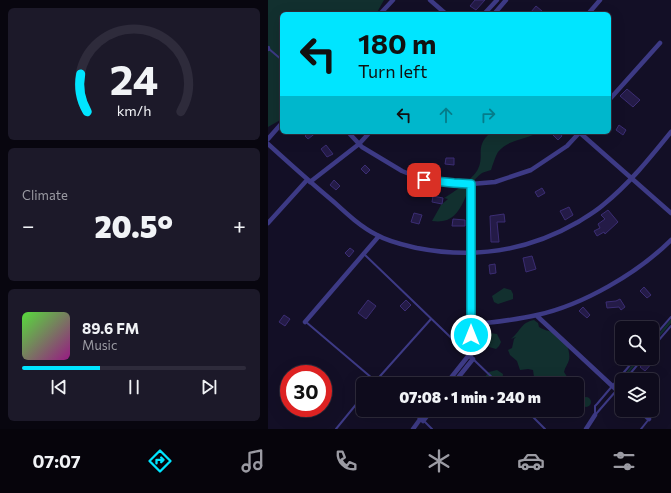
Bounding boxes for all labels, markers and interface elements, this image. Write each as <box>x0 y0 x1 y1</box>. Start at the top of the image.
text: 180 m <box>358 26 436 60</box>
icon: left <box>292 28 344 80</box>
text: 24 <box>110 53 158 104</box>
text: Turn left <box>358 60 427 82</box>
text: km/h <box>117 101 151 119</box>
icon: left <box>393 104 415 126</box>
icon: ahead <box>435 104 457 126</box>
icon: right <box>477 104 499 126</box>
pin <box>407 163 441 197</box>
icon: arrive <box>413 169 435 191</box>
text: Climate <box>22 187 68 203</box>
text: 20.5° <box>94 207 173 244</box>
text: − <box>22 212 35 239</box>
text: + <box>233 212 246 239</box>
position arrow <box>450 314 492 356</box>
text: 89.6 FM <box>82 319 139 337</box>
map controls <box>615 321 659 417</box>
button: search <box>615 321 659 365</box>
text: Music <box>82 337 117 353</box>
speed limit sign: 30 <box>280 365 332 417</box>
button: layers <box>615 373 659 417</box>
icon: previous <box>48 376 70 398</box>
icon: pause <box>123 376 145 398</box>
icon: next <box>198 376 220 398</box>
text: 07:08 · 1 min · 240 m <box>399 388 541 406</box>
icon: directions <box>146 447 174 475</box>
icon: music <box>239 447 267 475</box>
icon: phone <box>332 447 360 475</box>
icon: climate <box>425 447 453 475</box>
icon: car <box>517 447 545 475</box>
icon: filters <box>610 447 638 475</box>
text: 07:07 <box>32 450 81 472</box>

